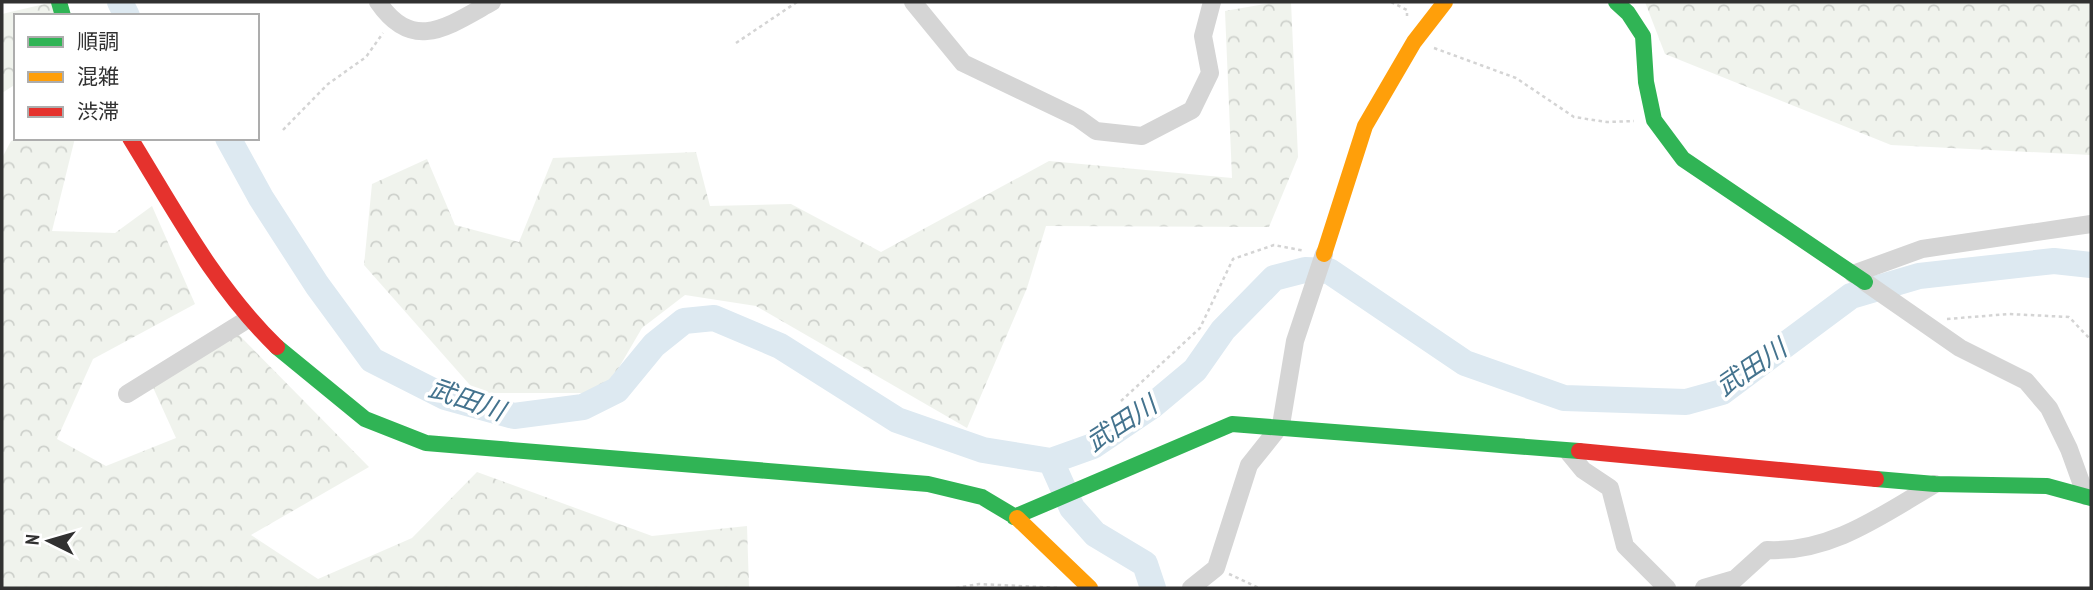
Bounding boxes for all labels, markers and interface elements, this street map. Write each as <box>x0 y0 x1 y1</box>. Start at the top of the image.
legend <box>14 14 259 140</box>
text: 順調 <box>77 28 119 55</box>
text: 混雑 <box>77 63 119 90</box>
text: 渋滞 <box>77 98 119 125</box>
water label: 武田川 <box>1709 330 1795 402</box>
water label: 武田川 <box>425 371 512 428</box>
water label: 武田川 <box>1079 386 1165 458</box>
north arrow <box>14 506 84 576</box>
text: N <box>20 533 44 546</box>

